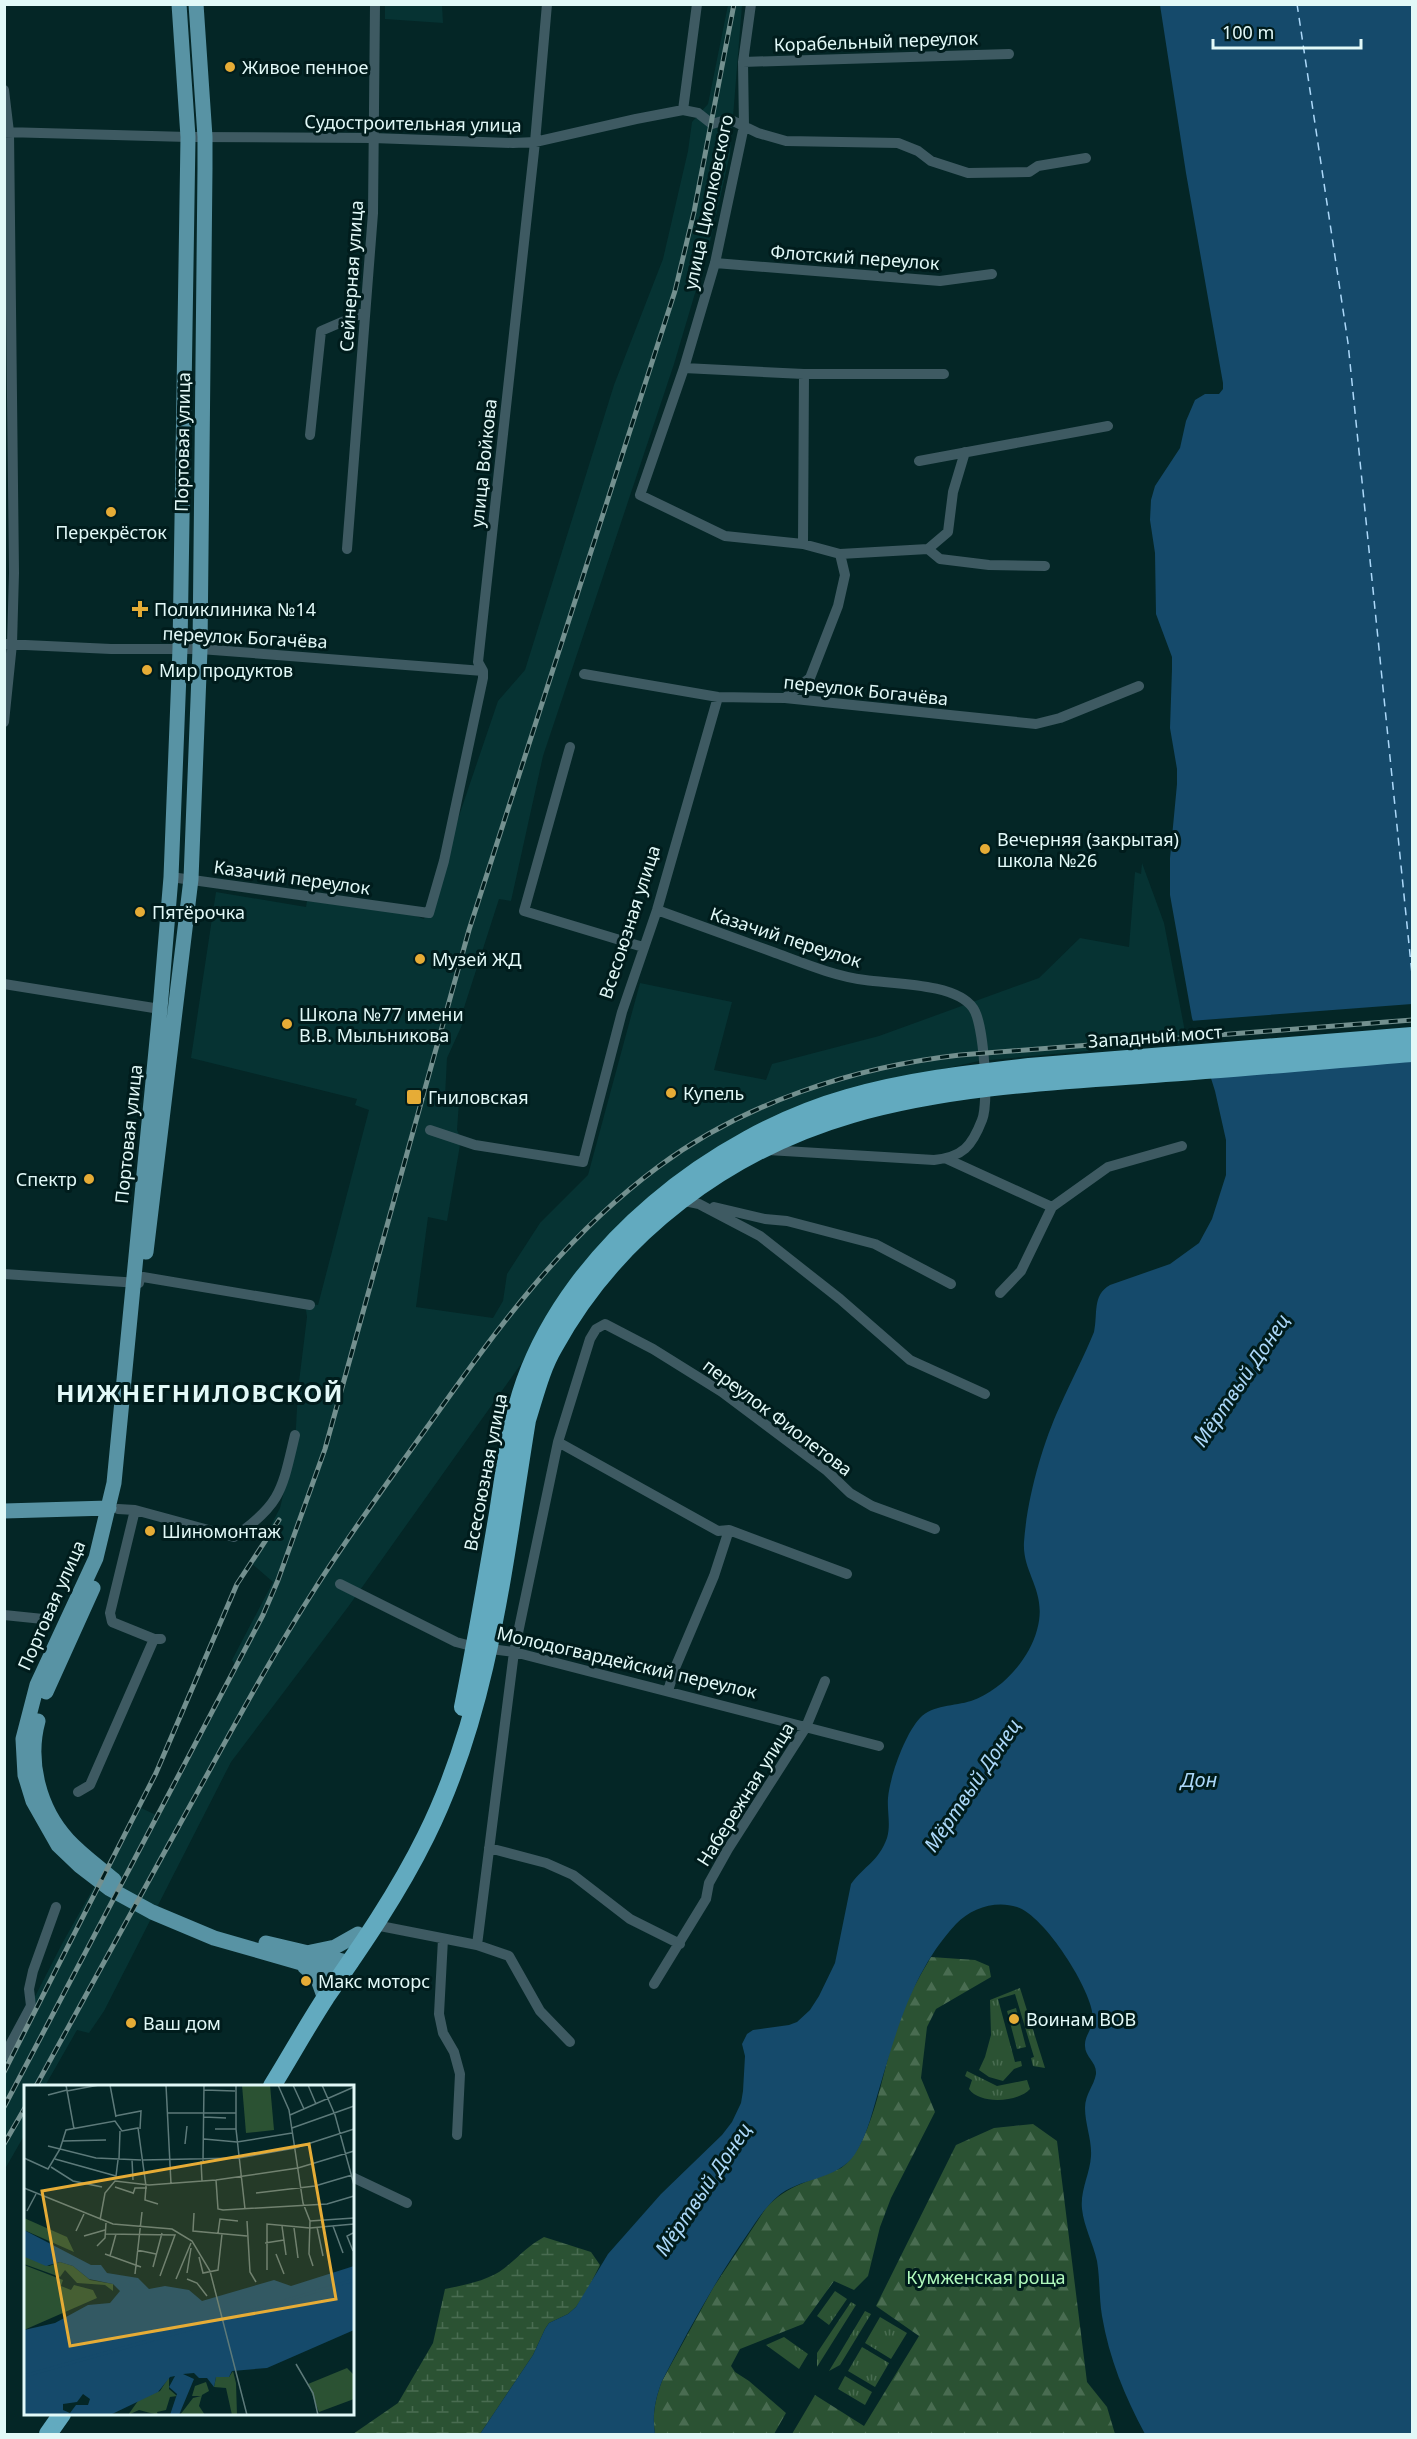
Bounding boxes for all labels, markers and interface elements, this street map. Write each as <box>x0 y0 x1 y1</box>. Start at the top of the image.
scale bar <box>1213 12 1362 50</box>
text: 100 m <box>1222 20 1274 44</box>
street label: Корабельный переулок <box>773 25 979 57</box>
place label: Живое пенное <box>242 55 369 79</box>
marker: Живое пенное <box>223 60 237 74</box>
street label: Судостроительная улица <box>304 109 522 137</box>
street label: улица Циолковского <box>678 112 738 292</box>
street label: Сейнерная улица <box>334 200 368 352</box>
street label: Флотский переулок <box>770 239 941 275</box>
street label: Портовая улица <box>169 372 195 512</box>
street label: улица Войкова <box>464 397 502 529</box>
marker: Перекрёсток <box>104 505 118 519</box>
place label: Перекрёсток <box>55 520 167 544</box>
place label: Поликлиника №14 <box>154 597 316 621</box>
marker: Поликлиника №14 <box>131 600 149 618</box>
street label: переулок Богачёва <box>162 621 328 653</box>
place label: Мир продуктов <box>159 658 293 682</box>
marker: Мир продуктов <box>140 663 154 677</box>
street label: переулок Богачёва <box>783 669 949 711</box>
place label: Вечерняя (закрытая) школа №26 <box>997 827 1179 872</box>
street label: Всесоюзная улица <box>593 842 665 1002</box>
marker: Вечерняя (закрытая) школа №26 <box>978 842 992 856</box>
street label: Казачий переулок <box>212 854 372 900</box>
place label: Пятёрочка <box>152 900 245 924</box>
street label: Казачий переулок <box>707 901 865 973</box>
marker: Пятёрочка <box>133 905 147 919</box>
place label: Музей ЖД <box>432 947 521 971</box>
marker: Музей ЖД <box>413 952 427 966</box>
place label: Школа №77 имени В.В. Мыльникова <box>299 1002 464 1047</box>
marker: Школа №77 имени В.В. Мыльникова <box>280 1017 294 1031</box>
street label: Западный мост <box>1087 1019 1224 1053</box>
street label: Портовая улица <box>109 1063 147 1205</box>
place label: Купель <box>683 1081 744 1105</box>
place label: Гниловская <box>428 1085 529 1109</box>
marker: Купель <box>664 1086 678 1100</box>
marker: Гниловская <box>405 1088 423 1106</box>
place label: Спектр <box>16 1167 77 1191</box>
marker: Спектр <box>82 1172 96 1186</box>
water label: Мёртвый Донец <box>1186 1308 1296 1452</box>
street label: переулок Фиолетова <box>699 1353 857 1481</box>
district label: НИЖНЕГНИЛОВСКОЙ <box>56 1376 344 1409</box>
street label: Всесоюзная улица <box>458 1391 512 1553</box>
place label: Шиномонтаж <box>162 1519 281 1543</box>
marker: Шиномонтаж <box>143 1524 157 1538</box>
street label: Портовая улица <box>12 1536 90 1674</box>
street label: Молодогвардейский переулок <box>495 1620 760 1704</box>
water label: Мёртвый Донец <box>917 1713 1027 1857</box>
street label: Набережная улица <box>691 1718 799 1870</box>
water label: Дон <box>1179 1766 1217 1793</box>
place label: Макс моторс <box>318 1969 430 1993</box>
marker: Макс моторс <box>299 1974 313 1988</box>
place label: Воинам ВОВ <box>1026 2007 1136 2031</box>
place label: Ваш дом <box>143 2011 221 2035</box>
marker: Воинам ВОВ <box>1007 2012 1021 2026</box>
marker: Ваш дом <box>124 2016 138 2030</box>
inset map <box>24 2085 354 2415</box>
water label: Мёртвый Донец <box>648 2117 758 2261</box>
park label: Кумженская роща <box>906 2265 1066 2289</box>

